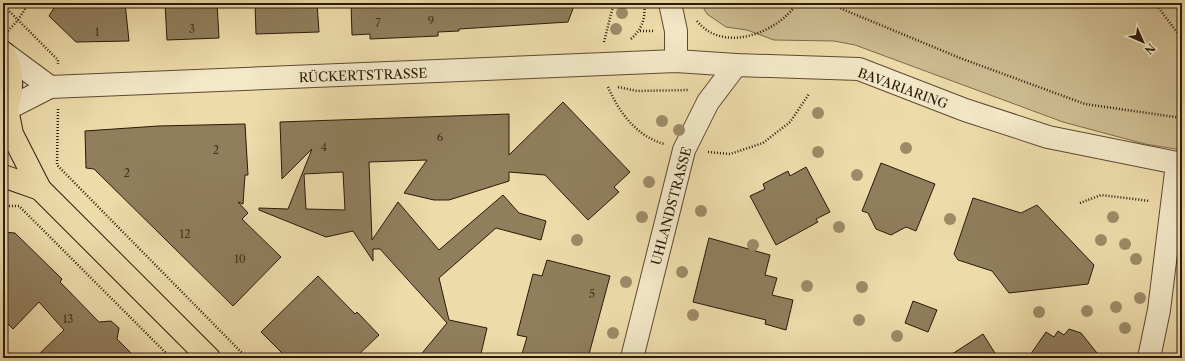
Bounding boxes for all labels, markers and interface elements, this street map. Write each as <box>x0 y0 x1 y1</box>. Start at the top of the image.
house number: 9 <box>428 14 434 28</box>
house number: 7 <box>375 16 381 30</box>
house number: 3 <box>189 22 195 36</box>
north arrow <box>1123 22 1163 62</box>
house number: 1 <box>95 25 100 39</box>
text: N <box>1141 41 1158 58</box>
street label: BAVARIARING <box>856 64 951 112</box>
street label: RÜCKERTSTRASSE <box>298 65 428 85</box>
house number: 6 <box>437 130 444 144</box>
house number: 4 <box>321 140 327 154</box>
house number: 2 <box>213 143 219 157</box>
street label: UHLANDSTRASSE <box>648 145 694 267</box>
house number: 2 <box>124 166 130 180</box>
house number: 12 <box>180 227 190 241</box>
house number: 10 <box>234 252 246 266</box>
house number: 5 <box>589 287 595 301</box>
house number: 13 <box>63 312 73 326</box>

